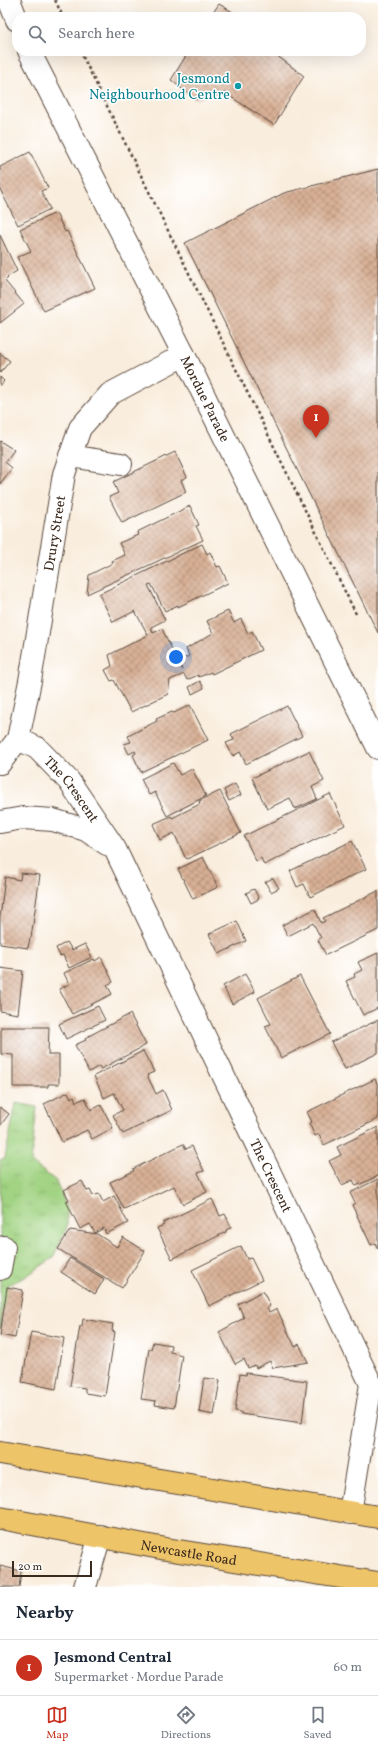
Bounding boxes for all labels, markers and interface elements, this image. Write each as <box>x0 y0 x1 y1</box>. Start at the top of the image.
search box <box>12 12 366 56</box>
icon: search <box>26 23 48 45</box>
text: Search here <box>58 24 135 45</box>
place label: Jesmond Neighbourhood Centre <box>89 70 230 105</box>
marker: Jesmond Neighbourhood Centre <box>233 81 243 91</box>
street label: Mordue Parade <box>175 353 234 446</box>
pin: 1 <box>303 405 329 438</box>
street label: Drury Street <box>40 494 71 573</box>
your location <box>166 647 186 667</box>
street label: The Crescent <box>39 753 102 827</box>
street label: The Crescent <box>244 1136 296 1216</box>
street label: Newcastle Road <box>139 1536 238 1571</box>
scale bar <box>12 1559 92 1578</box>
text: 20 m <box>18 1560 42 1575</box>
text: Nearby <box>16 1602 74 1625</box>
text: Jesmond Central <box>54 1648 172 1669</box>
text: 1 <box>26 1659 32 1677</box>
text: 60 m <box>334 1659 362 1677</box>
text: Supermarket · Mordue Parade <box>54 1669 223 1687</box>
tab: Map <box>46 1704 68 1743</box>
tab: Directions <box>161 1704 211 1743</box>
tab: Saved <box>303 1704 332 1743</box>

